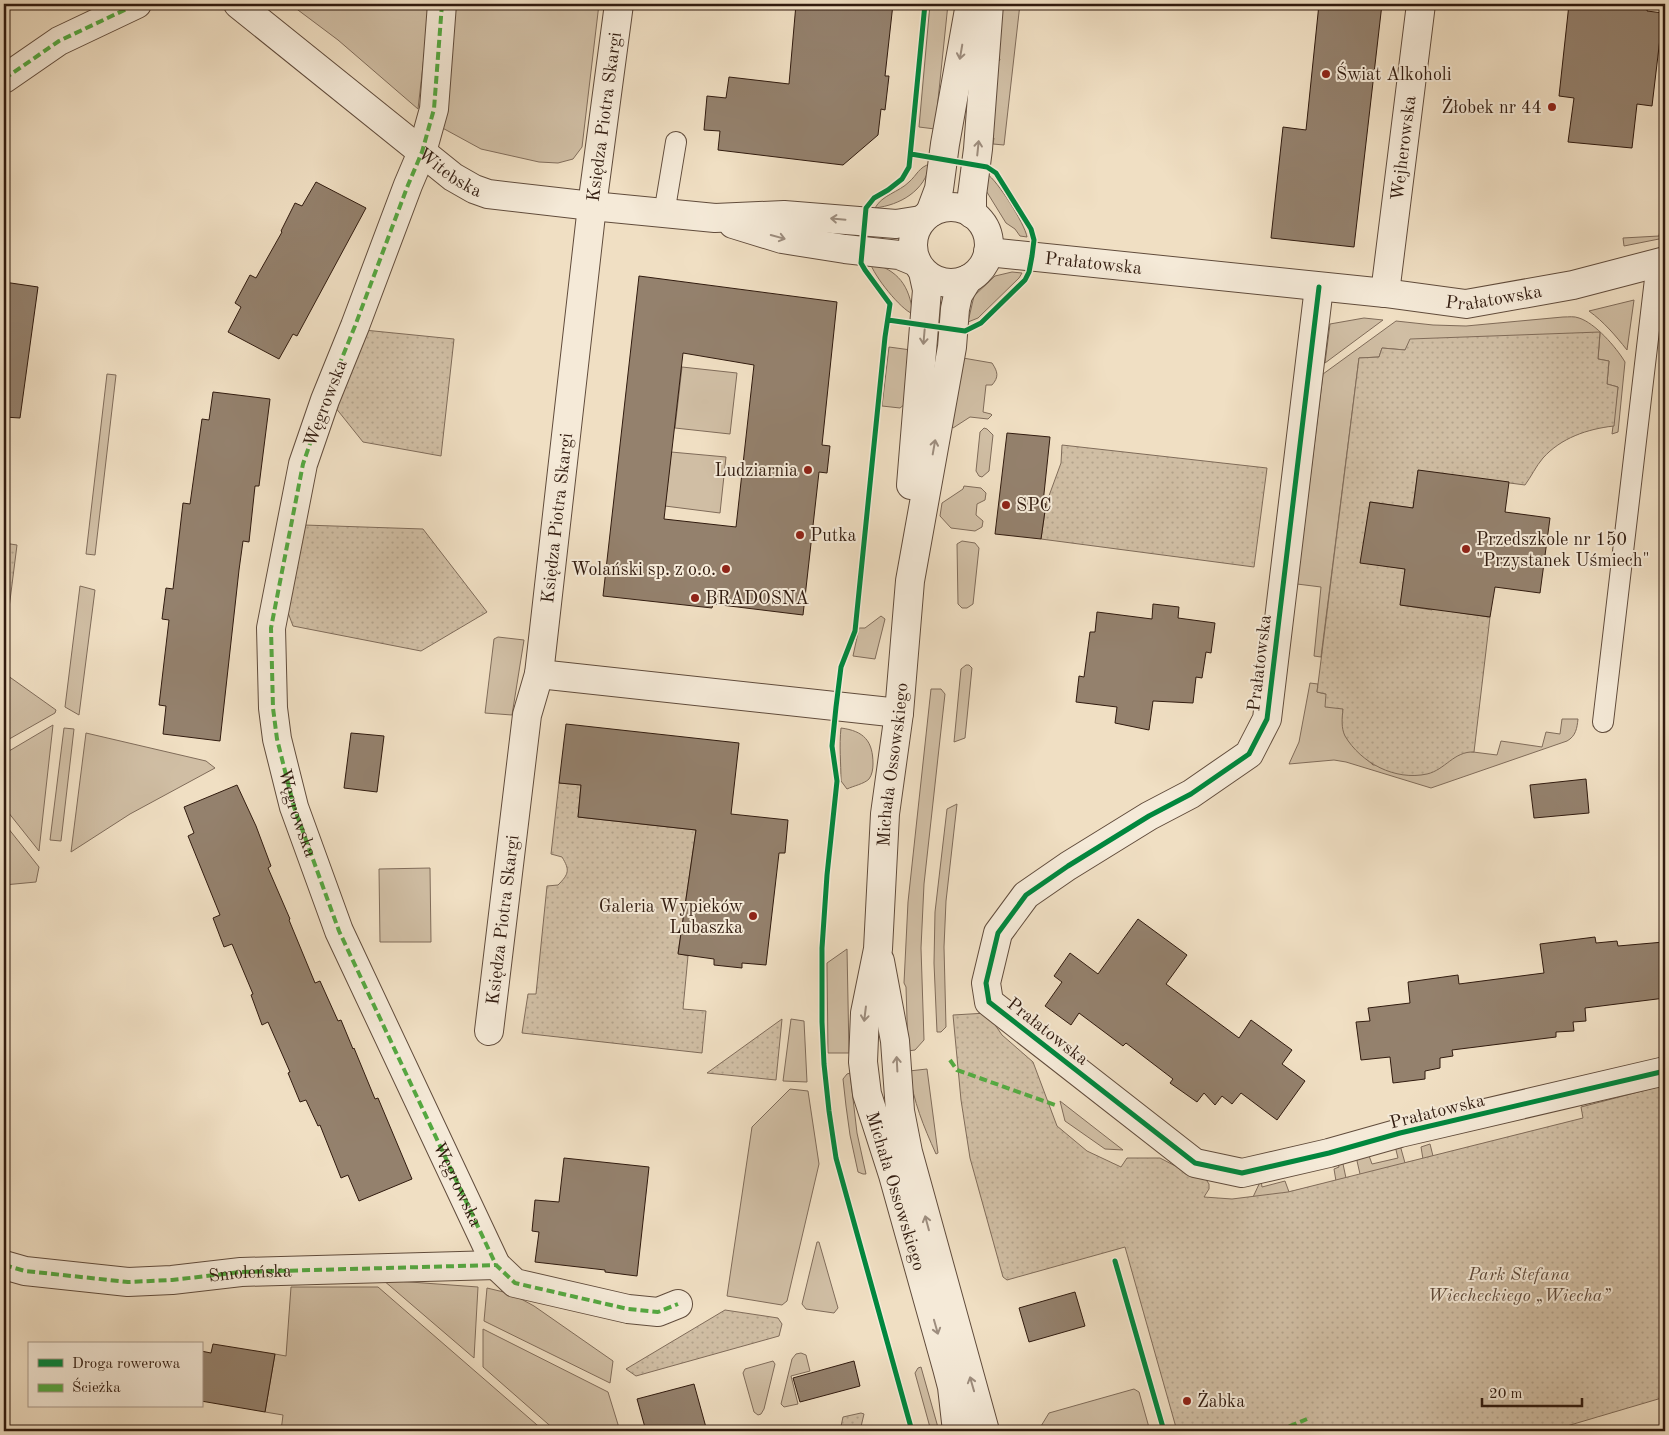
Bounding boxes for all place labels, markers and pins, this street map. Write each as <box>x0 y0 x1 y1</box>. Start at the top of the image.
place label: Świat Alkoholi <box>1336 61 1452 84</box>
marker: Świat Alkoholi <box>1320 68 1332 80</box>
place label: Żłobek nr 44 <box>1441 96 1542 117</box>
marker: Żłobek nr 44 <box>1546 101 1558 113</box>
place label: Ludziarnia <box>714 462 798 480</box>
marker: Ludziarnia <box>802 464 814 476</box>
place label: SPC <box>1016 497 1051 515</box>
marker: SPC <box>1000 499 1012 511</box>
place label: Putka <box>810 527 857 545</box>
marker: Putka <box>794 529 806 541</box>
place label: Przedszkole nr 150 "Przystanek Uśmiech" <box>1476 531 1650 570</box>
marker: Przedszkole nr 150 "Przystanek Uśmiech" <box>1460 543 1472 555</box>
place label: Wolański sp. z o.o. <box>571 561 716 579</box>
marker: Wolański sp. z o.o. <box>720 563 732 575</box>
place label: BRADOSNA <box>705 590 809 608</box>
marker: BRADOSNA <box>689 592 701 604</box>
place label: Galeria Wypieków Lubaszka <box>599 898 743 937</box>
marker: Galeria Wypieków Lubaszka <box>747 910 759 922</box>
place label: Żabka <box>1197 1390 1245 1411</box>
marker: Żabka <box>1181 1395 1193 1407</box>

